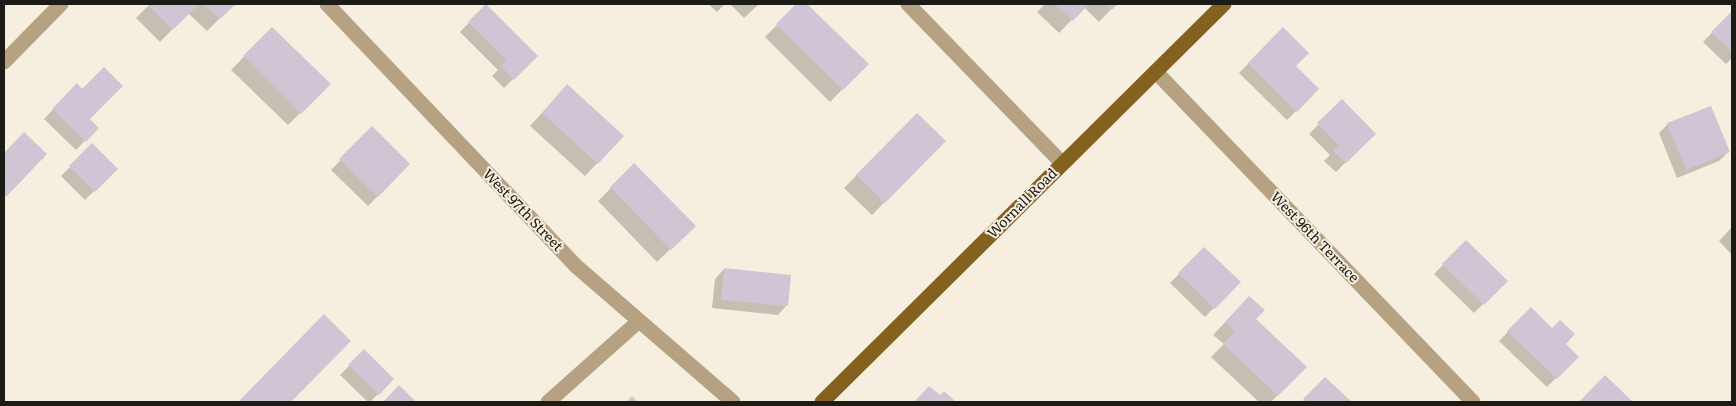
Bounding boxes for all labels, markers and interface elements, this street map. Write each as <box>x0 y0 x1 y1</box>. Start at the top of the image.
street label: Wornall Road <box>982 163 1061 242</box>
street label: West 97th Street <box>479 164 569 255</box>
street label: West 96th Terrace <box>1267 186 1364 286</box>

